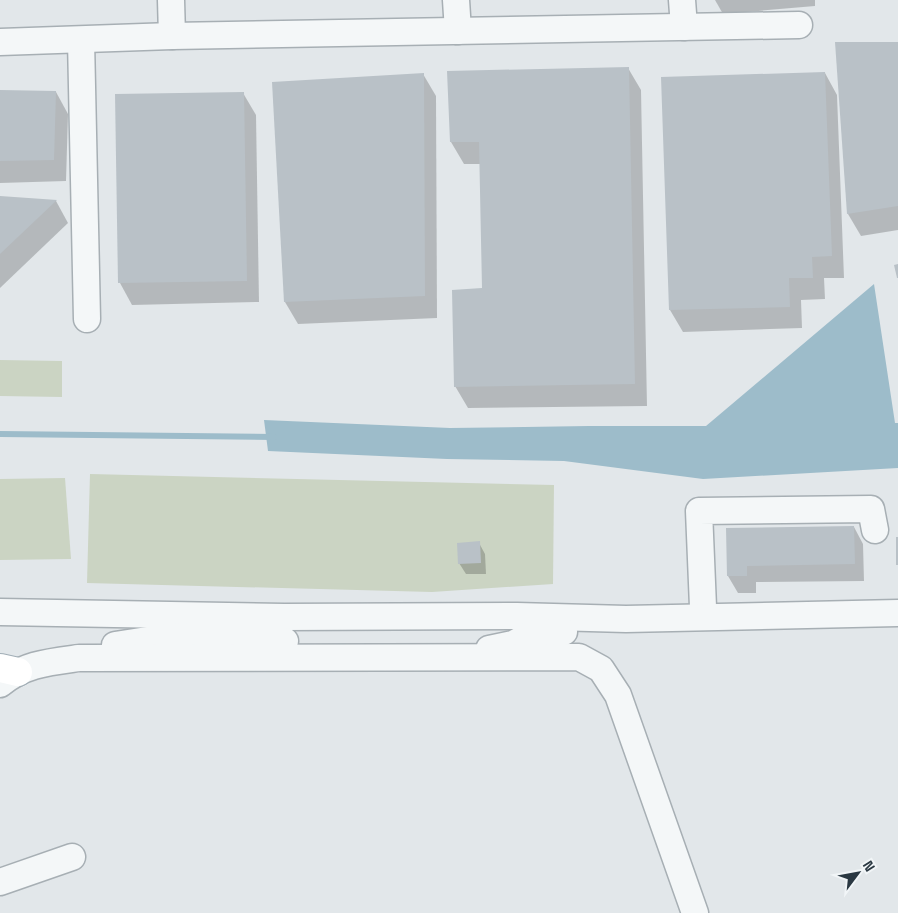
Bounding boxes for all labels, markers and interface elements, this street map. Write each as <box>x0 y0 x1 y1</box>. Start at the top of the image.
north arrow <box>833 848 883 898</box>
text: N <box>859 857 879 875</box>

